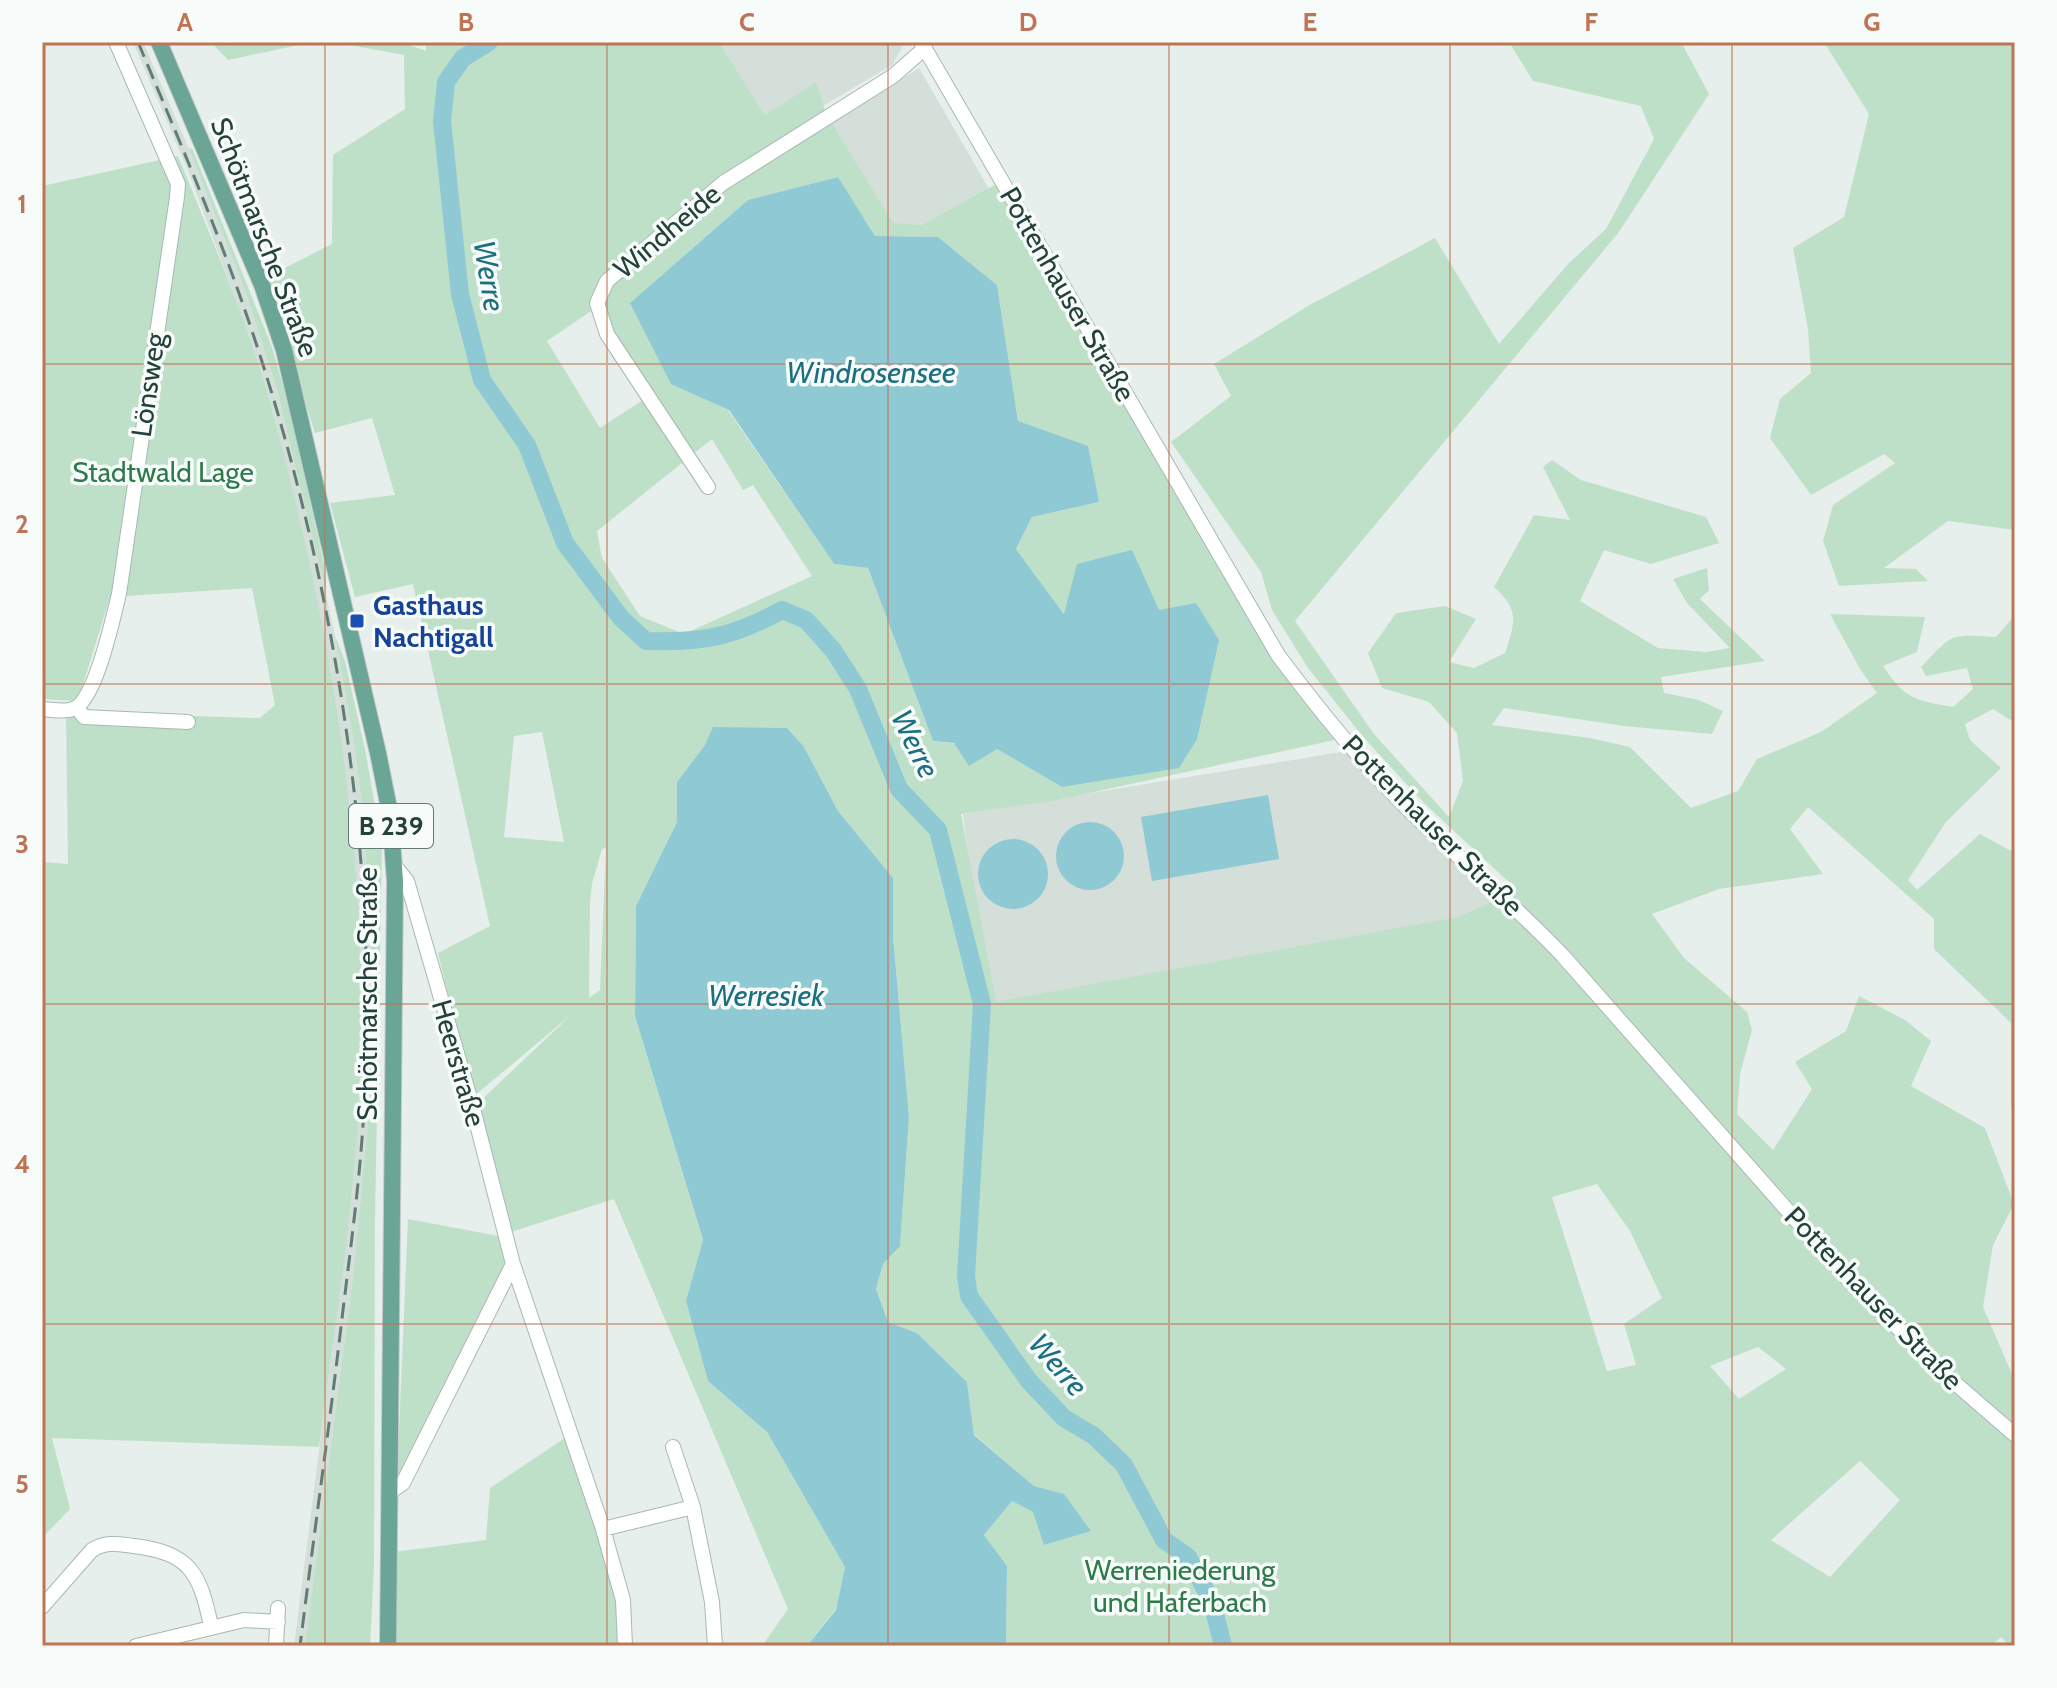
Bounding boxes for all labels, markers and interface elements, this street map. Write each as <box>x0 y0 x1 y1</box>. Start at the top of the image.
text: A <box>177 6 194 38</box>
text: B <box>458 6 474 38</box>
text: C <box>739 6 755 38</box>
text: D <box>1019 6 1037 38</box>
text: E <box>1303 6 1317 38</box>
text: F <box>1584 6 1598 38</box>
text: G <box>1863 6 1881 38</box>
street label: Schötmarsche Straße <box>204 113 326 361</box>
street label: Windheide <box>607 177 727 285</box>
street label: Pottenhauser Straße <box>993 181 1143 407</box>
text: 1 <box>17 188 27 220</box>
water label: Werre <box>466 238 513 314</box>
street label: Lönsweg <box>124 330 172 439</box>
water label: Windrosensee <box>786 354 956 391</box>
park label: Stadtwald Lage <box>72 455 254 489</box>
text: 2 <box>15 508 29 540</box>
place label: Gasthaus Nachtigall <box>373 588 494 654</box>
marker: Gasthaus Nachtigall <box>348 612 366 630</box>
water label: Werre <box>883 704 948 784</box>
street label: Pottenhauser Straße <box>1335 727 1531 923</box>
road number: B 239 <box>349 804 433 848</box>
text: 3 <box>15 828 29 860</box>
street label: Schötmarsche Straße <box>350 867 384 1121</box>
water label: Werresiek <box>708 977 825 1014</box>
street label: Heerstraße <box>425 996 493 1130</box>
text: 4 <box>14 1148 30 1180</box>
street label: Pottenhauser Straße <box>1778 1199 1970 1397</box>
water label: Werre <box>1021 1326 1096 1404</box>
text: 5 <box>15 1468 29 1500</box>
park label: Werreniederung und Haferbach <box>1085 1553 1276 1619</box>

